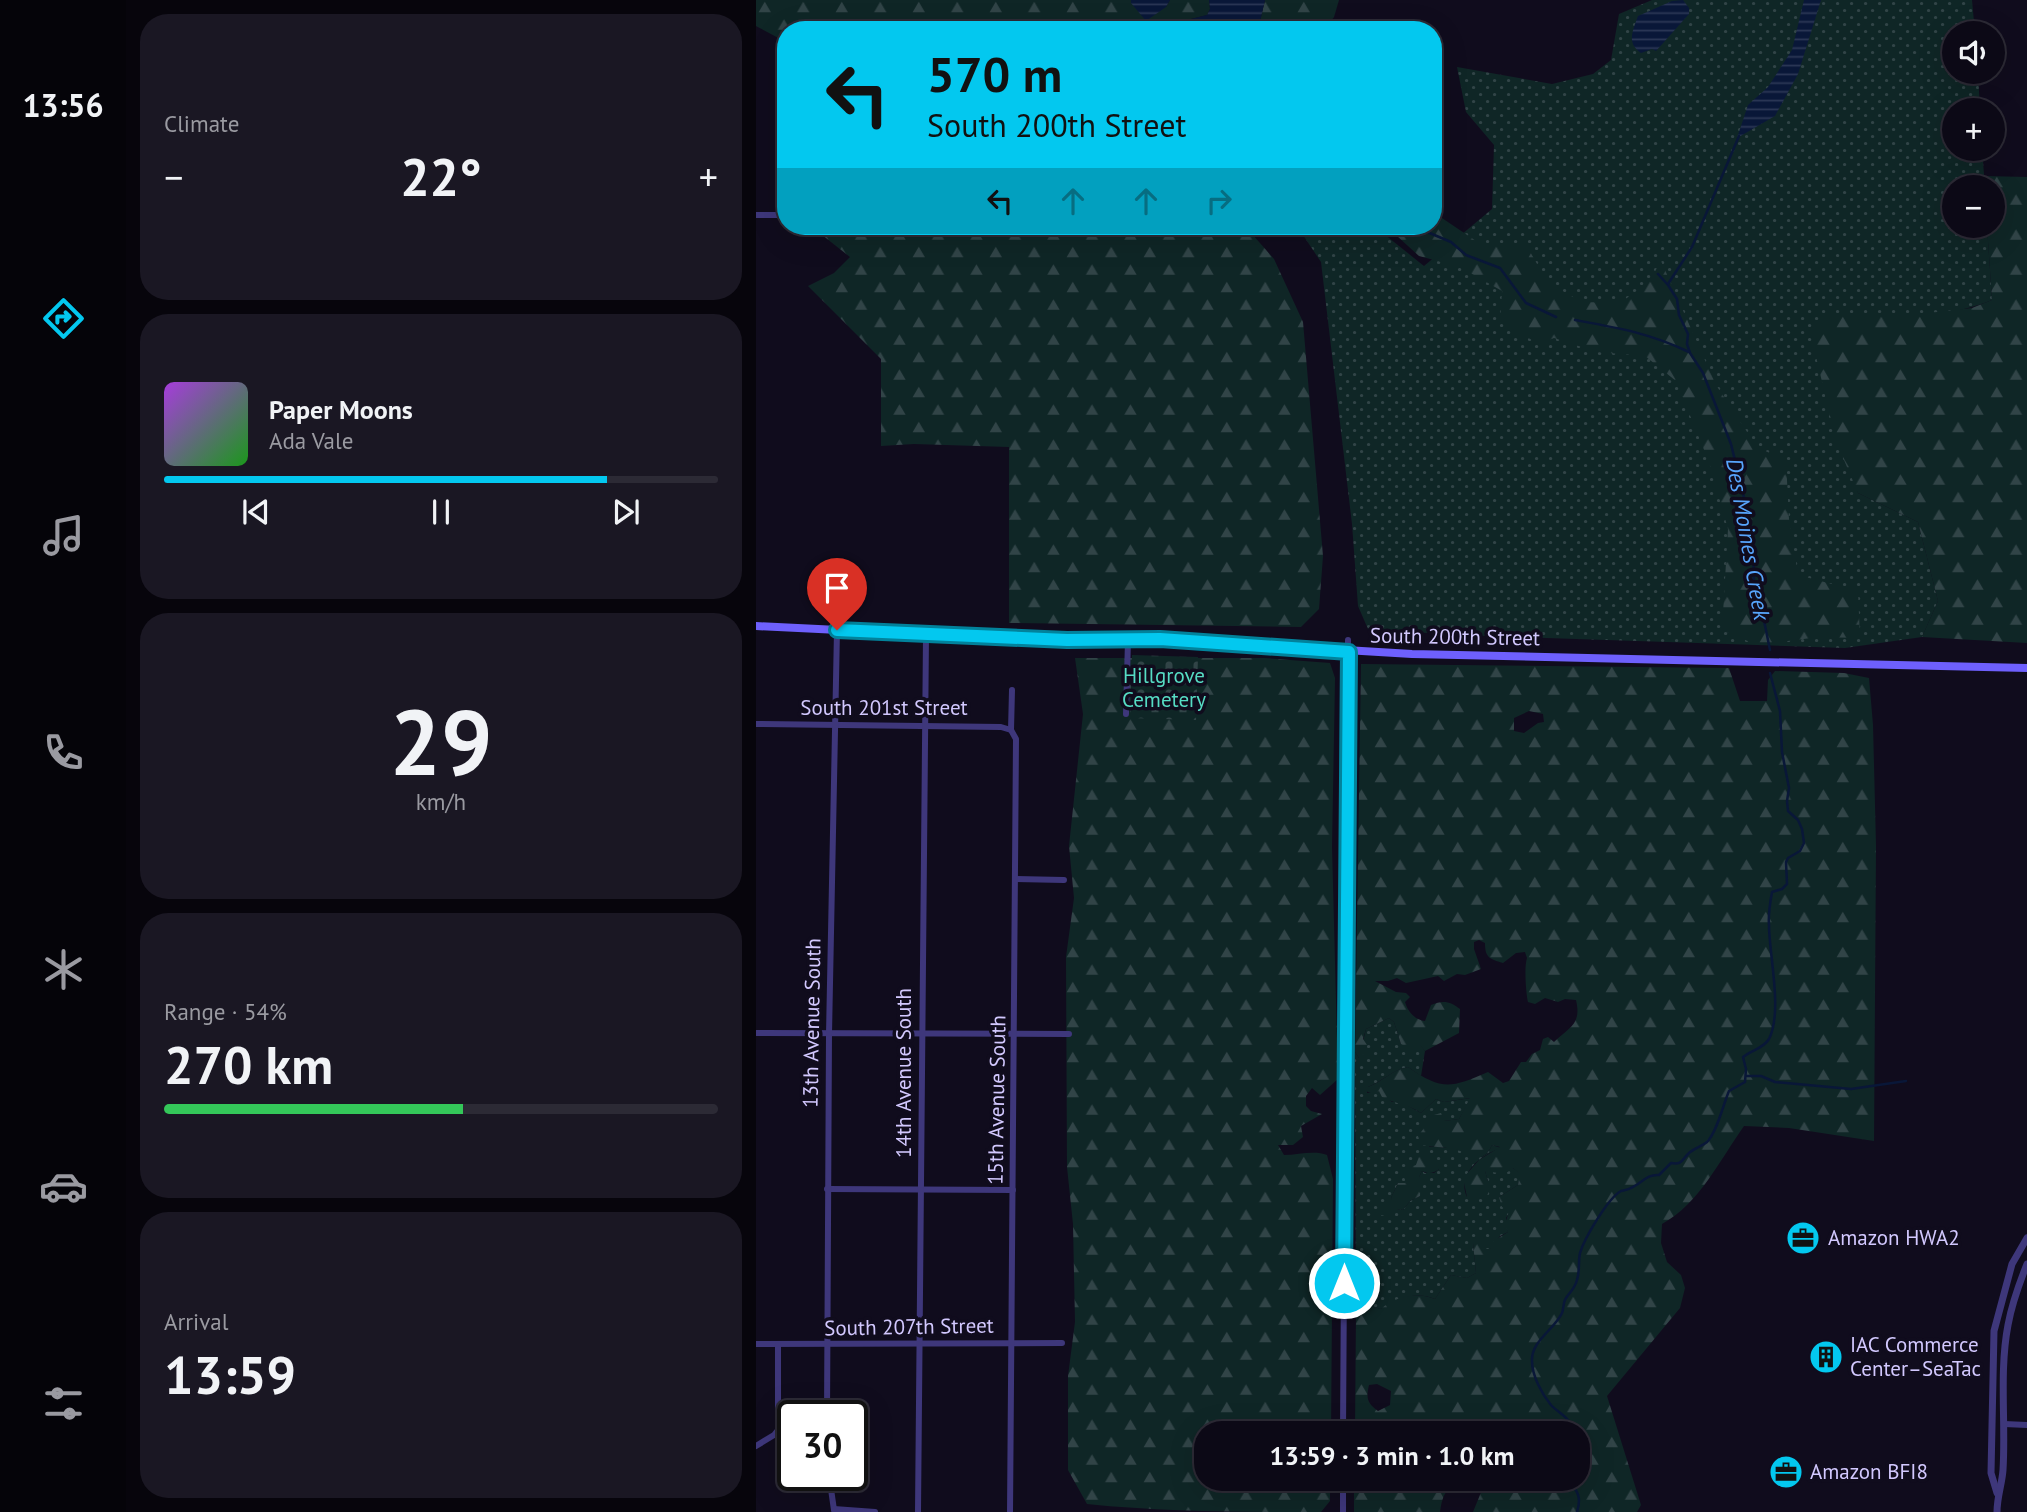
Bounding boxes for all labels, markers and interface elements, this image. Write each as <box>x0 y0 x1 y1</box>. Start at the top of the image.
map controls <box>1942 21 2005 238</box>
button: sound <box>1942 21 2005 84</box>
text: 570 m <box>927 42 1062 106</box>
icon: left <box>812 49 903 140</box>
text: 13:56 <box>22 84 104 126</box>
button: + <box>1942 98 2005 161</box>
text: South 200th Street <box>927 104 1186 146</box>
text: Climate <box>164 109 239 138</box>
text: 22° <box>400 143 482 210</box>
text: − <box>164 152 183 201</box>
text: + <box>699 152 718 201</box>
button: − <box>1942 175 2005 238</box>
icon: left <box>981 182 1019 220</box>
icon: ahead <box>1054 182 1092 220</box>
icon: ahead <box>1127 182 1165 220</box>
icon: right <box>1200 182 1238 220</box>
icon: directions <box>39 294 88 343</box>
text: Paper Moons <box>269 393 413 426</box>
text: Ada Vale <box>269 426 353 455</box>
water label: Des Moines Creek <box>1720 456 1777 624</box>
icon: previous <box>237 493 275 531</box>
icon: pause <box>422 493 460 531</box>
icon: next <box>607 493 645 531</box>
icon: music <box>39 511 88 560</box>
pin <box>807 558 867 630</box>
icon: arrive <box>818 569 856 607</box>
street label: South 200th Street <box>1370 622 1540 651</box>
park label: Hillgrove Cemetery <box>1122 662 1206 713</box>
text: 29 <box>389 682 493 800</box>
street label: South 201st Street <box>800 694 968 721</box>
icon: phone <box>39 728 88 777</box>
text: km/h <box>416 787 466 816</box>
street label: 13th Avenue South <box>797 938 826 1108</box>
icon: climate <box>39 945 88 994</box>
street label: 14th Avenue South <box>890 988 917 1158</box>
text: Range · 54% <box>164 997 287 1026</box>
street label: 15th Avenue South <box>982 1015 1011 1185</box>
text: 270 km <box>164 1031 333 1098</box>
icon: car <box>39 1162 88 1211</box>
office icon: Amazon HWA2 <box>1784 1219 1822 1257</box>
place label: Amazon HWA2 <box>1828 1224 1960 1251</box>
position arrow <box>1307 1246 1381 1320</box>
text: Arrival <box>164 1307 228 1336</box>
street label: South 207th Street <box>824 1312 994 1341</box>
place label: IAC Commerce Center–SeaTac <box>1850 1331 1981 1382</box>
building icon: IAC Commerce Center–SeaTac <box>1807 1338 1845 1376</box>
text: 13:59 <box>164 1341 296 1408</box>
icon: filters <box>39 1379 88 1428</box>
speed limit sign: 30 <box>777 1400 868 1491</box>
text: 13:59 · 3 min · 1.0 km <box>1270 1439 1515 1472</box>
office icon: Amazon BFI8 <box>1767 1453 1805 1491</box>
place label: Amazon BFI8 <box>1810 1458 1928 1485</box>

